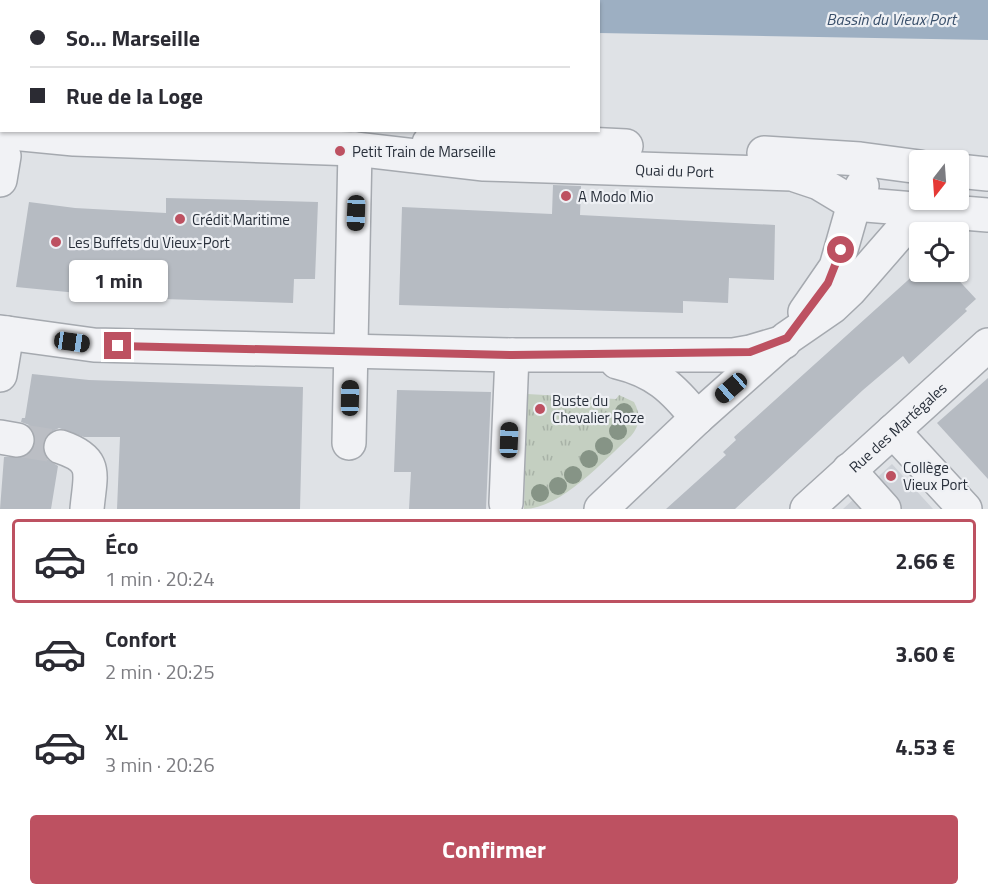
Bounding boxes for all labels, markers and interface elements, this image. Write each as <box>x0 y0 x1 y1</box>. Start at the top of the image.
water label: Bassin du Vieux Port <box>826 7 958 31</box>
text: So... Marseille <box>66 21 200 55</box>
text: Rue de la Loge <box>66 79 203 113</box>
place label: Petit Train de Marseille <box>352 140 496 163</box>
marker: Petit Train de Marseille <box>333 144 347 158</box>
north arrow <box>909 150 969 210</box>
map controls <box>909 150 969 282</box>
street label: Quai du Port <box>635 157 715 183</box>
place label: A Modo Mio <box>578 185 654 208</box>
marker: A Modo Mio <box>559 189 573 203</box>
car <box>346 195 366 231</box>
place label: Crédit Maritime <box>192 208 290 231</box>
marker: Crédit Maritime <box>173 212 187 226</box>
button: locate <box>909 222 969 282</box>
place label: Les Buffets du Vieux-Port <box>68 231 231 254</box>
marker: Les Buffets du Vieux-Port <box>49 235 63 249</box>
route start <box>827 236 854 263</box>
callout: 1 min <box>68 259 168 301</box>
text: 1 min <box>94 265 143 296</box>
car <box>53 331 91 353</box>
route end <box>104 332 131 359</box>
car <box>712 369 750 407</box>
street label: Rue des Martégales <box>843 376 952 478</box>
car <box>341 380 359 416</box>
place label: Buste du Chevalier Roze <box>552 389 644 429</box>
marker: Buste du Chevalier Roze <box>533 402 547 416</box>
car <box>499 422 519 458</box>
place label: Collège Vieux Port <box>903 456 969 496</box>
marker: Collège Vieux Port <box>884 469 898 483</box>
text: Éco <box>105 529 138 563</box>
icon: car <box>33 534 87 588</box>
text: 2.66 € <box>895 544 955 578</box>
text: 1 min · 20:24 <box>105 563 215 594</box>
text: Confort <box>105 622 176 656</box>
icon: car <box>33 627 87 681</box>
text: 3.60 € <box>895 637 955 671</box>
text: 2 min · 20:25 <box>105 656 215 687</box>
text: XL <box>105 715 128 749</box>
icon: car <box>33 720 87 774</box>
text: 4.53 € <box>895 730 955 764</box>
text: 3 min · 20:26 <box>105 749 215 780</box>
button: Confirmer <box>30 815 958 884</box>

